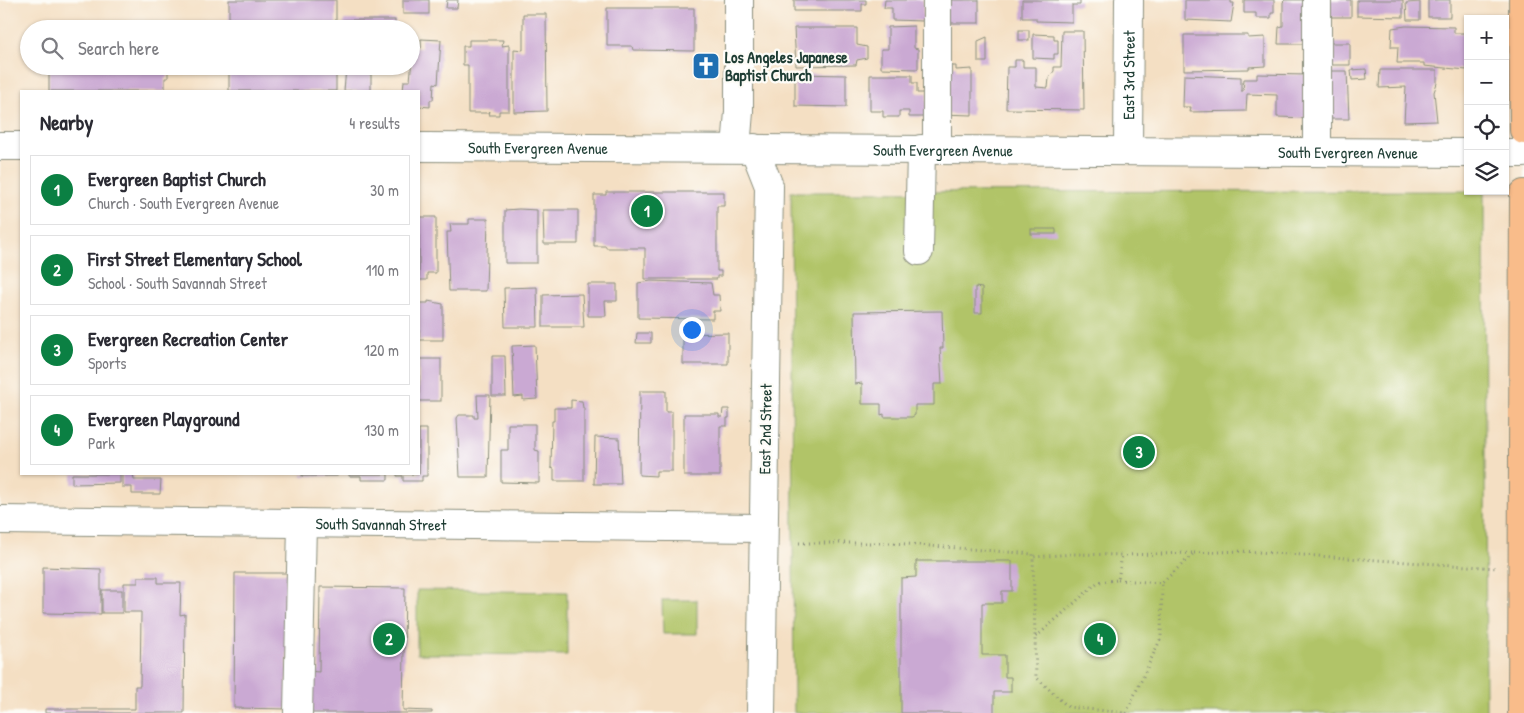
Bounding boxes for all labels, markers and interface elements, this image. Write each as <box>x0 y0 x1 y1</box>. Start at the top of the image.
map controls <box>1464 15 1509 195</box>
button: + <box>1464 15 1509 60</box>
search box <box>20 20 420 75</box>
street label: East 3rd Street <box>1117 30 1140 120</box>
icon: search <box>38 34 66 62</box>
text: Search here <box>78 35 159 61</box>
place label: Los Angeles Japanese Baptist Church <box>725 46 848 87</box>
church icon: Los Angeles Japanese Baptist Church <box>691 51 721 81</box>
button: − <box>1464 60 1509 105</box>
button: locate <box>1464 105 1509 150</box>
text: Nearby <box>40 108 93 137</box>
text: 4 results <box>349 112 400 134</box>
street label: South Evergreen Avenue <box>468 136 609 159</box>
street label: South Evergreen Avenue <box>873 139 1014 161</box>
street label: South Evergreen Avenue <box>1278 141 1419 164</box>
button: layers <box>1464 150 1509 195</box>
text: Evergreen Baptist Church <box>88 166 266 192</box>
text: 1 <box>54 179 60 201</box>
text: 30 m <box>370 179 399 201</box>
text: Church · South Evergreen Avenue <box>88 192 279 214</box>
pin: 1 <box>631 192 663 230</box>
text: First Street Elementary School <box>88 246 302 272</box>
text: 2 <box>53 259 61 281</box>
text: 110 m <box>366 259 399 281</box>
text: School · South Savannah Street <box>88 272 267 294</box>
your location <box>679 317 705 343</box>
text: Evergreen Recreation Center <box>88 326 288 352</box>
text: 3 <box>53 339 61 361</box>
text: 120 m <box>364 339 399 361</box>
text: Sports <box>88 352 126 374</box>
street label: East 2nd Street <box>753 383 777 474</box>
text: Evergreen Playground <box>88 406 239 432</box>
text: 4 <box>54 419 60 441</box>
text: 130 m <box>364 419 399 441</box>
text: Park <box>88 432 115 454</box>
pin: 3 <box>1123 433 1155 471</box>
street label: South Savannah Street <box>315 512 447 536</box>
pin: 2 <box>373 620 405 658</box>
pin: 4 <box>1084 620 1116 658</box>

